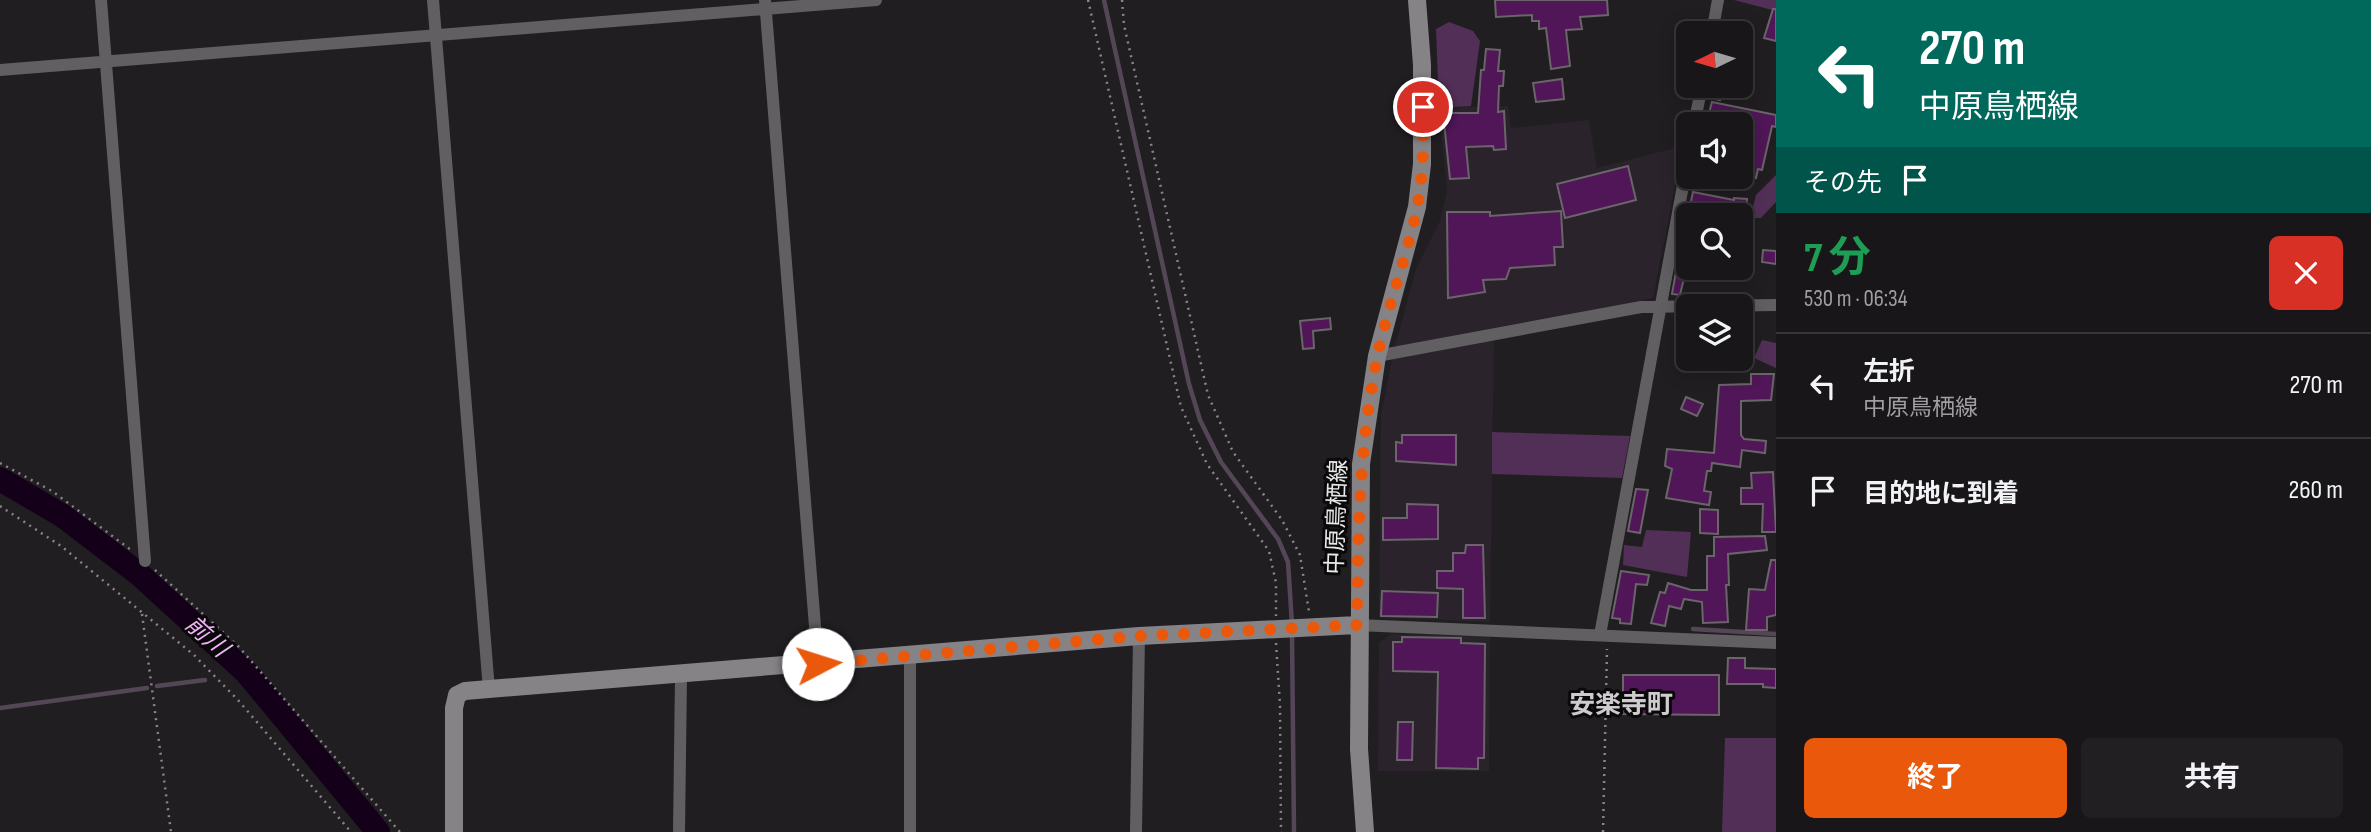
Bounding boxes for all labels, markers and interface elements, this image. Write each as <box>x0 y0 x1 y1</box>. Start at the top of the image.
text: 270 m <box>1919 20 2025 79</box>
north arrow <box>1676 21 1754 98</box>
map controls <box>1676 21 1753 371</box>
icon: left <box>1804 28 1895 119</box>
pin <box>1393 77 1453 137</box>
icon: arrive <box>1404 88 1442 126</box>
text: 中原鳥栖線 <box>1919 88 2079 127</box>
button: sound <box>1676 112 1753 189</box>
icon: arrive <box>1896 161 1934 199</box>
text: その先 <box>1804 168 1882 199</box>
button: search <box>1676 203 1753 280</box>
text: 7 分 <box>1804 233 1871 284</box>
button: close <box>2269 236 2343 310</box>
text: 530 m · 06:34 <box>1804 285 1907 313</box>
button: layers <box>1676 294 1753 371</box>
text: 左折 <box>1863 357 1915 388</box>
icon: left <box>1804 367 1842 405</box>
text: 270 m <box>2290 370 2343 401</box>
text: 中原鳥栖線 <box>1863 394 1978 422</box>
street label: 中原鳥栖線 <box>1321 459 1353 575</box>
icon: arrive <box>1804 472 1842 510</box>
text: 260 m <box>2288 475 2343 506</box>
text: 目的地に到着 <box>1863 479 2019 510</box>
water label: 前川 <box>179 610 236 665</box>
position arrow <box>781 627 855 701</box>
district label: 安楽寺町 <box>1569 690 1673 721</box>
button: 終了 <box>1804 738 2067 818</box>
button: 共有 <box>2081 738 2343 818</box>

